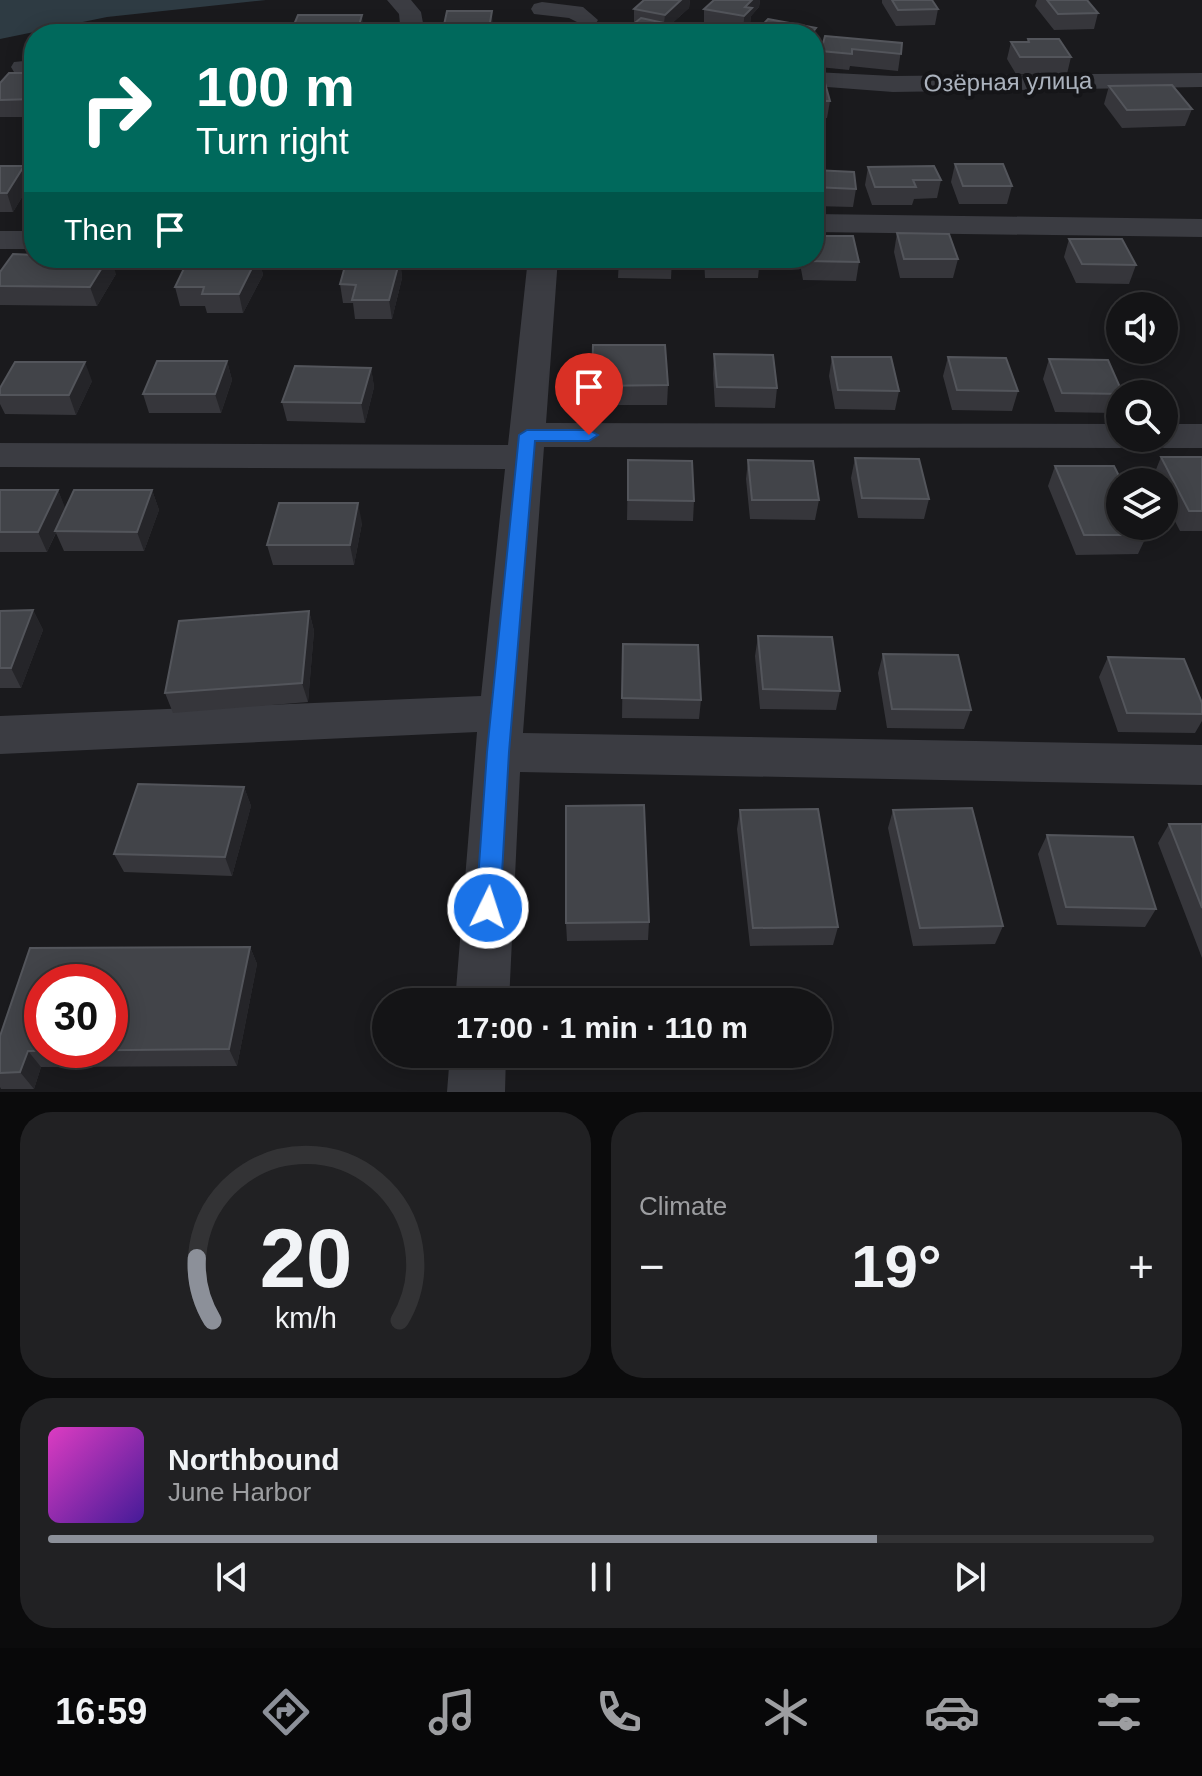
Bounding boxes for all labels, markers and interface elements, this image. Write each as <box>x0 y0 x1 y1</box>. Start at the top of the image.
text: 100 m <box>196 55 355 118</box>
icon: right <box>64 56 168 160</box>
street label: Озёрная улица <box>923 67 1093 96</box>
text: Turn right <box>196 121 349 162</box>
icon: arrive <box>148 208 192 252</box>
text: Then <box>64 213 132 246</box>
map controls <box>1106 292 1178 540</box>
button: sound <box>1106 292 1178 364</box>
pin <box>555 353 623 435</box>
icon: arrive <box>567 365 611 409</box>
button: search <box>1106 380 1178 452</box>
button: layers <box>1106 468 1178 540</box>
position arrow <box>446 866 530 950</box>
speed limit sign: 30 <box>24 964 128 1068</box>
text: 17:00 · 1 min · 110 m <box>456 1011 748 1044</box>
text: Climate <box>639 1191 727 1221</box>
text: 20 <box>259 1212 352 1305</box>
text: 19° <box>851 1233 942 1300</box>
text: − <box>639 1242 665 1291</box>
text: + <box>1128 1242 1154 1291</box>
text: km/h <box>275 1302 336 1334</box>
text: Northbound <box>168 1443 340 1476</box>
text: June Harbor <box>168 1477 311 1507</box>
icon: previous <box>210 1555 254 1599</box>
icon: pause <box>579 1555 623 1599</box>
icon: next <box>948 1555 992 1599</box>
icon: directions <box>258 1684 314 1740</box>
icon: music <box>424 1684 480 1740</box>
icon: phone <box>591 1684 647 1740</box>
icon: climate <box>758 1684 814 1740</box>
icon: car <box>924 1684 980 1740</box>
icon: filters <box>1091 1684 1147 1740</box>
text: 16:59 <box>55 1691 147 1732</box>

